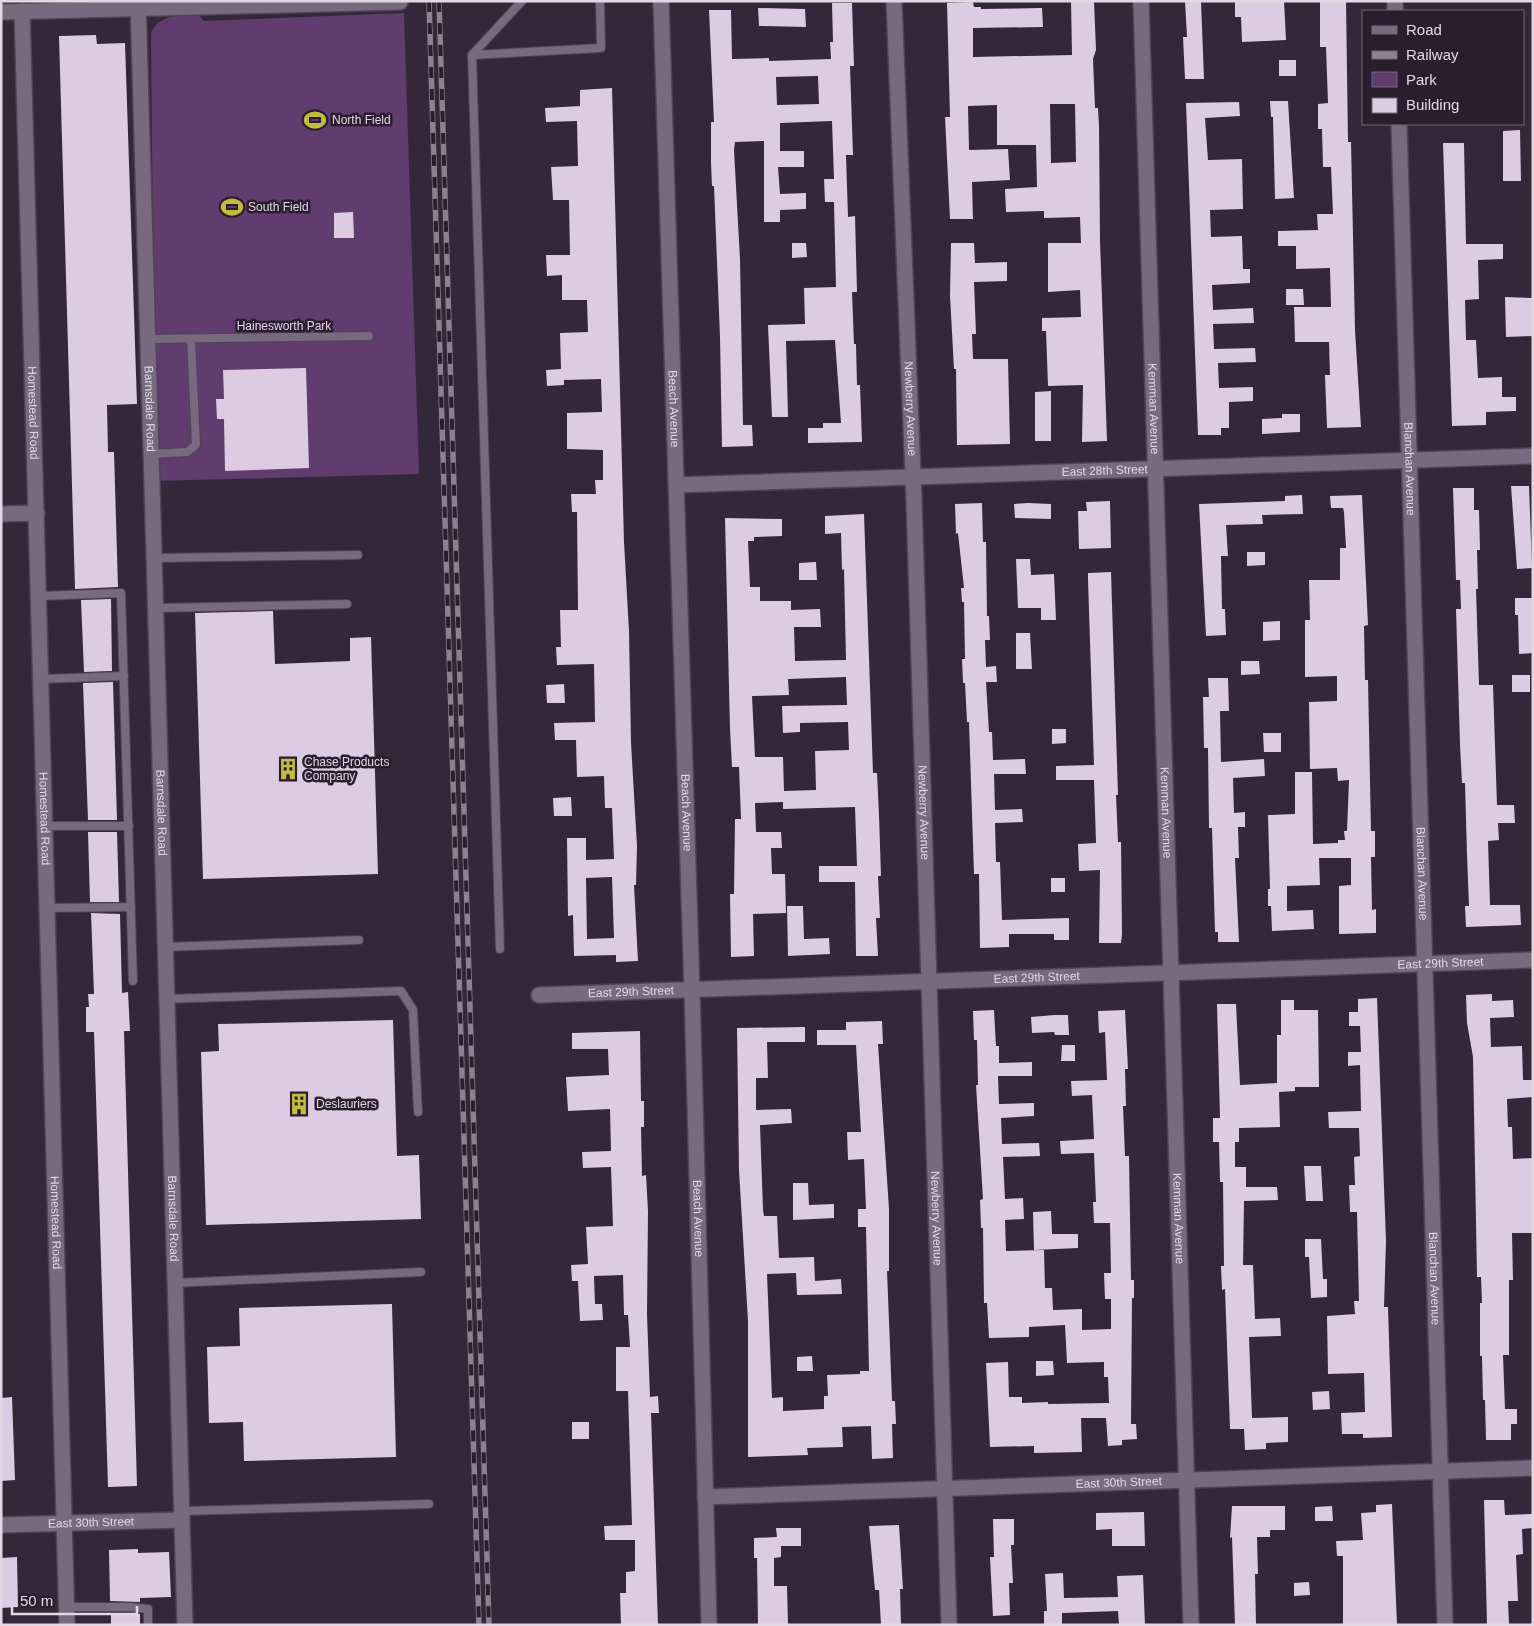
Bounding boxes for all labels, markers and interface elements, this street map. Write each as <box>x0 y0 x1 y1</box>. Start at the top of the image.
legend <box>1362 10 1524 125</box>
text: Road <box>1406 21 1442 38</box>
text: Railway <box>1406 46 1459 63</box>
text: Park <box>1406 71 1437 88</box>
text: Building <box>1406 96 1459 113</box>
sports icon: North Field <box>302 107 328 133</box>
place label: North Field <box>332 113 391 127</box>
sports icon: South Field <box>219 194 245 220</box>
place label: South Field <box>248 200 309 214</box>
park label: Hainesworth Park <box>237 319 332 333</box>
street label: Newberry Avenue <box>901 361 919 457</box>
street label: Kemman Avenue <box>1145 363 1162 455</box>
street label: Homestead Road <box>25 366 42 460</box>
street label: Barnsdale Road <box>142 366 158 452</box>
street label: Beach Avenue <box>666 370 682 448</box>
street label: Blanchan Avenue <box>1401 422 1418 516</box>
street label: East 28th Street <box>1061 462 1149 479</box>
place label: Chase Products Company <box>304 755 389 783</box>
building icon: Chase Products Company <box>275 756 301 782</box>
street label: Newberry Avenue <box>915 765 932 860</box>
street label: Kemman Avenue <box>1158 767 1174 859</box>
street label: Barnsdale Road <box>153 769 170 856</box>
street label: Homestead Road <box>36 772 53 866</box>
street label: Beach Avenue <box>678 774 695 852</box>
street label: Blanchan Avenue <box>1414 827 1430 921</box>
street label: East 29th Street <box>1397 955 1484 972</box>
street label: East 29th Street <box>993 969 1081 986</box>
street label: East 29th Street <box>588 983 675 1000</box>
building icon: Deslauriers <box>286 1091 312 1117</box>
place label: Deslauriers <box>316 1097 377 1111</box>
street label: Newberry Avenue <box>928 1171 945 1266</box>
street label: Kemman Avenue <box>1170 1173 1187 1265</box>
street label: Barnsdale Road <box>165 1175 181 1262</box>
street label: Homestead Road <box>47 1176 64 1269</box>
street label: Beach Avenue <box>690 1180 706 1258</box>
street label: Blanchan Avenue <box>1426 1232 1443 1326</box>
street label: East 30th Street <box>1075 1474 1163 1491</box>
street label: East 30th Street <box>48 1514 135 1531</box>
scale bar <box>12 1584 138 1616</box>
text: 50 m <box>20 1592 53 1609</box>

